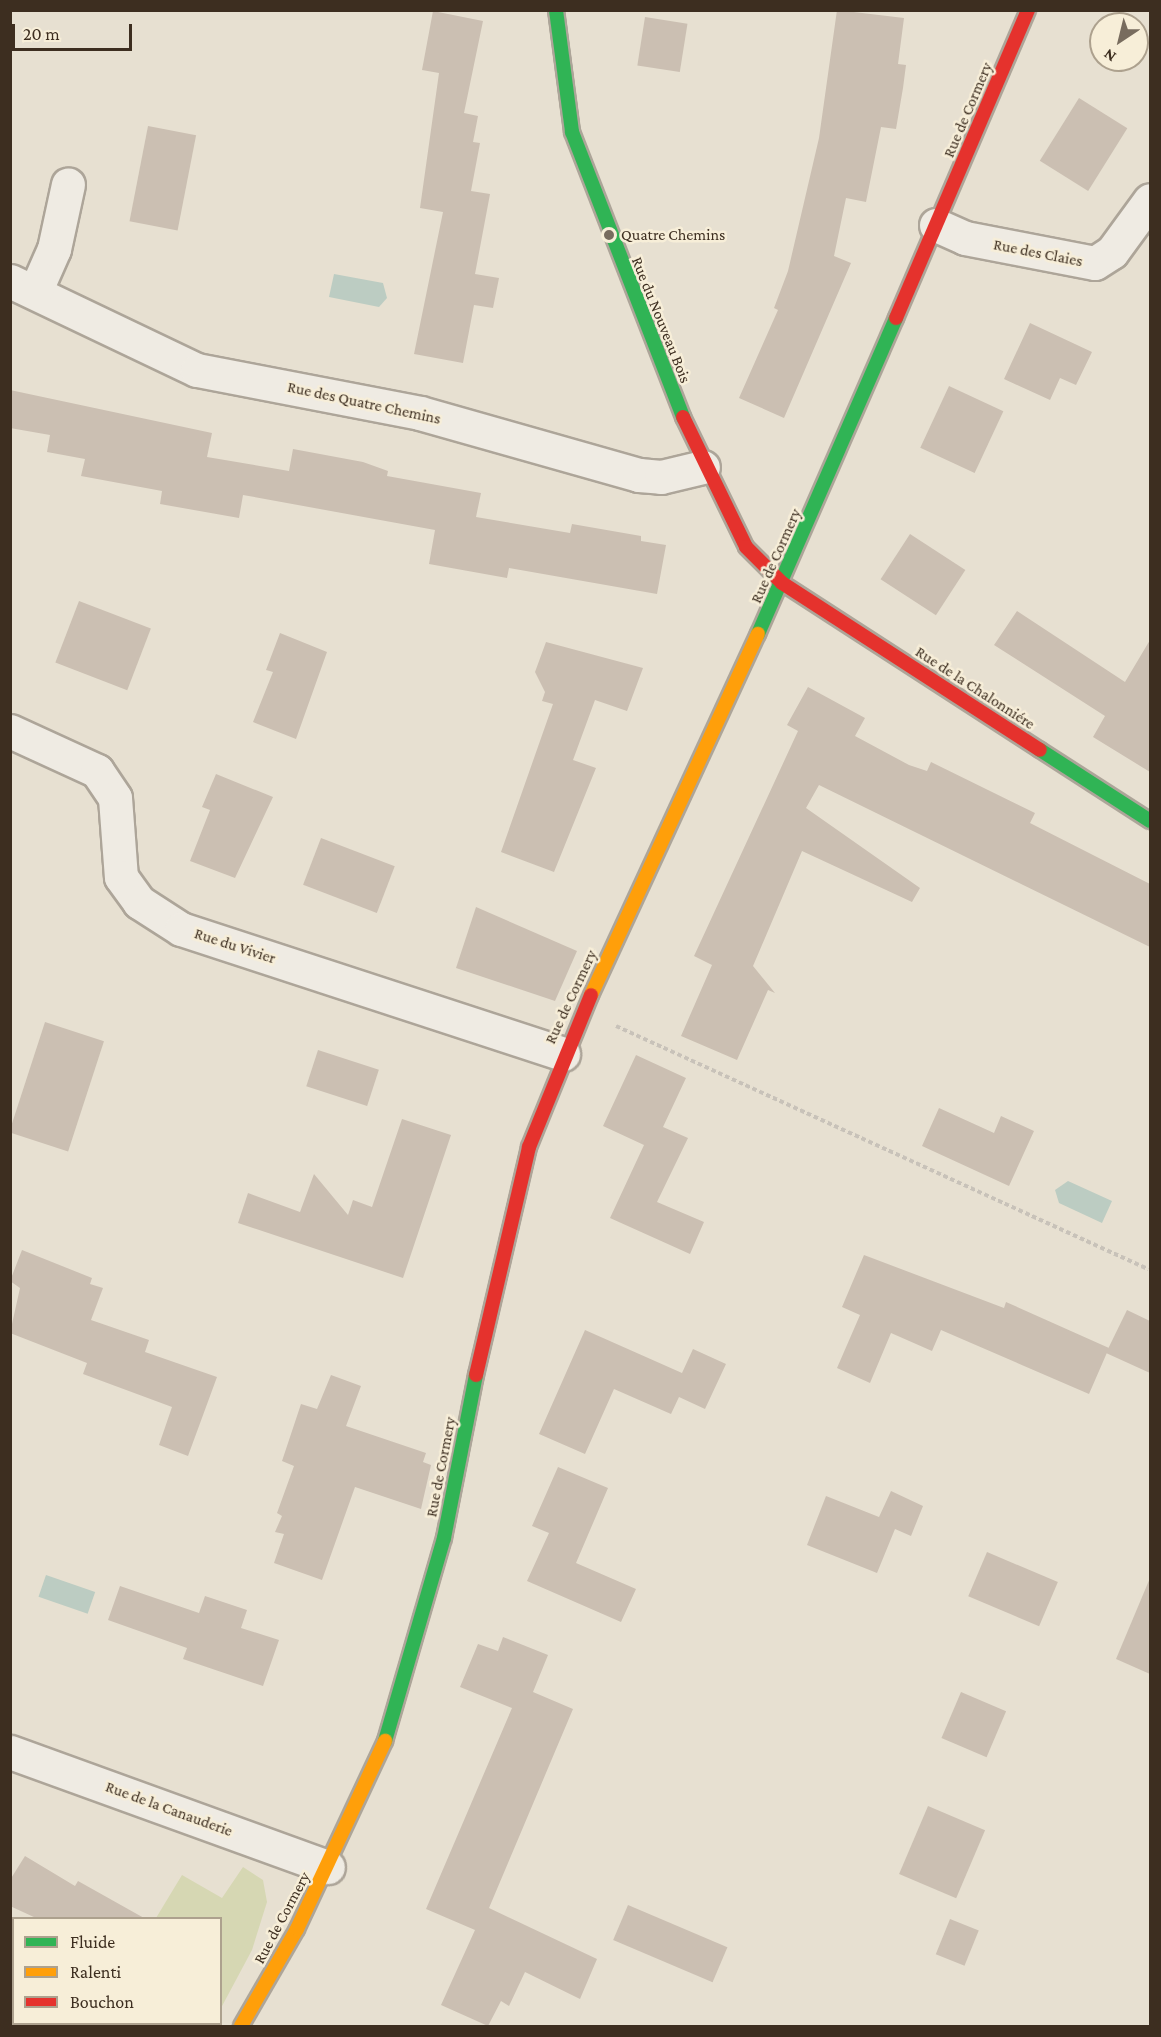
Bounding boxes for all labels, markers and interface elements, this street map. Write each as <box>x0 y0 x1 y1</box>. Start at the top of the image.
scale bar <box>15 12 135 50</box>
north arrow <box>1089 12 1149 72</box>
text: 20 m <box>23 24 60 44</box>
text: N <box>1100 45 1119 66</box>
street label: Rue de Cormery <box>939 59 997 161</box>
place label: Quatre Chemins <box>621 225 725 245</box>
marker: Quatre Chemins <box>602 228 616 242</box>
street label: Rue des Claies <box>992 235 1084 271</box>
street label: Rue du Nouveau Bois <box>627 254 695 386</box>
street label: Rue des Quatre Chemins <box>286 377 442 429</box>
street label: Rue de Cormery <box>747 506 805 606</box>
street label: Rue de la Chalonniére <box>912 642 1038 734</box>
street label: Rue du Vivier <box>192 924 278 968</box>
street label: Rue de Cormery <box>541 947 601 1047</box>
street label: Rue de Cormery <box>422 1415 460 1519</box>
street label: Rue de la Canauderie <box>103 1777 235 1841</box>
street label: Rue de Cormery <box>250 1869 314 1967</box>
legend <box>12 1917 222 2025</box>
text: Fluide <box>70 1932 115 1952</box>
text: Ralenti <box>70 1962 121 1982</box>
text: Bouchon <box>70 1992 134 2012</box>

